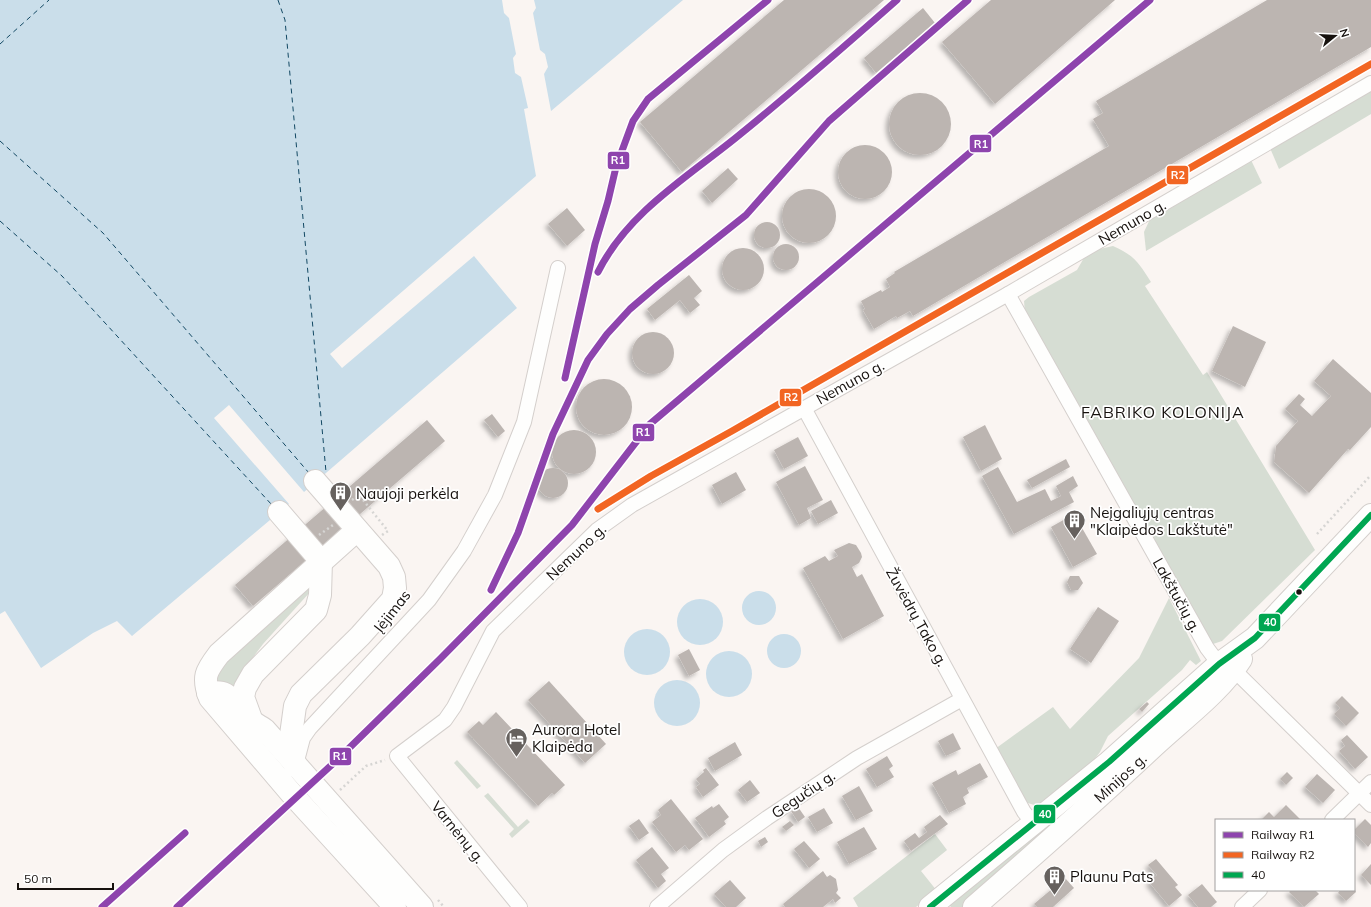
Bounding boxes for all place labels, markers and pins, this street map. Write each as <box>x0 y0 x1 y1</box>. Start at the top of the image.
building icon: Naujoji perkėla <box>327 480 353 513</box>
place label: Naujoji perkėla <box>356 484 459 503</box>
place label: Neįgaliųjų centras "Klaipėdos Lakštutė" <box>1090 503 1233 539</box>
building icon: Neįgaliųjų centras "Klaipėdos Lakštutė" <box>1061 508 1087 541</box>
unlabelled marker <box>1294 587 1304 597</box>
place label: Aurora Hotel Klaipėda <box>532 720 621 756</box>
hotel icon: Aurora Hotel Klaipėda <box>503 725 529 758</box>
building icon: Plaunu Pats <box>1041 863 1067 896</box>
place label: Plaunu Pats <box>1070 867 1153 886</box>

